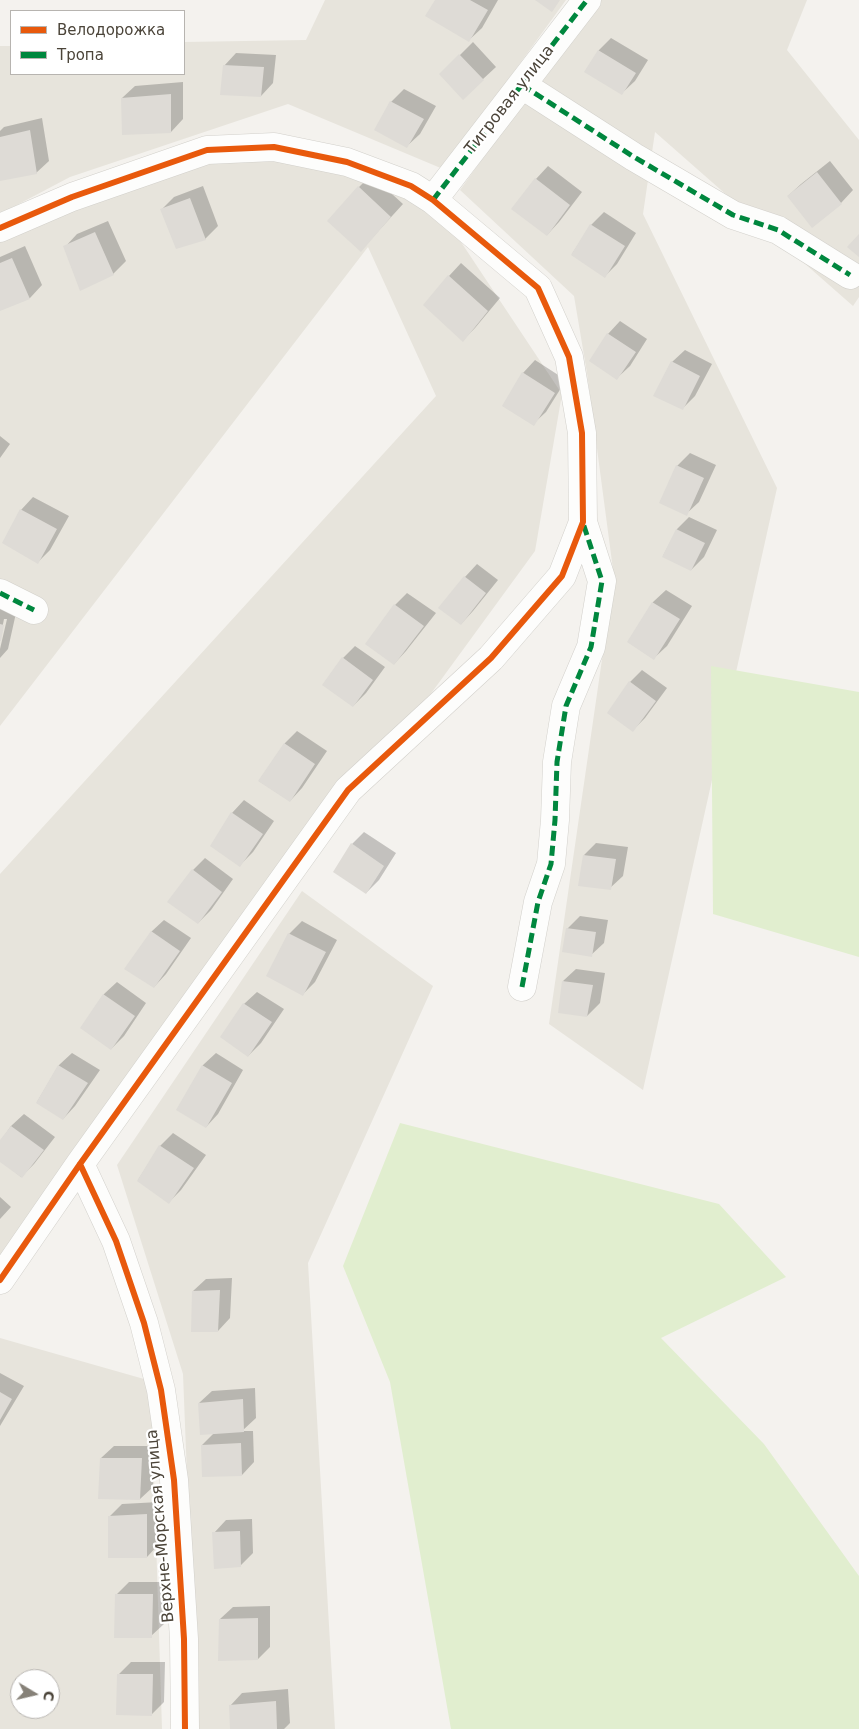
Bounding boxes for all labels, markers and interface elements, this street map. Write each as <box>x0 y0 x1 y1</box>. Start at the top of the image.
legend <box>10 10 185 75</box>
text: Велодорожка <box>57 21 165 39</box>
street label: Тигровая улица <box>461 42 559 158</box>
text: Тропа <box>57 46 104 64</box>
street label: Верхне-Морская улица <box>143 1429 179 1623</box>
north arrow <box>10 1669 60 1719</box>
text: С <box>40 1690 58 1703</box>

